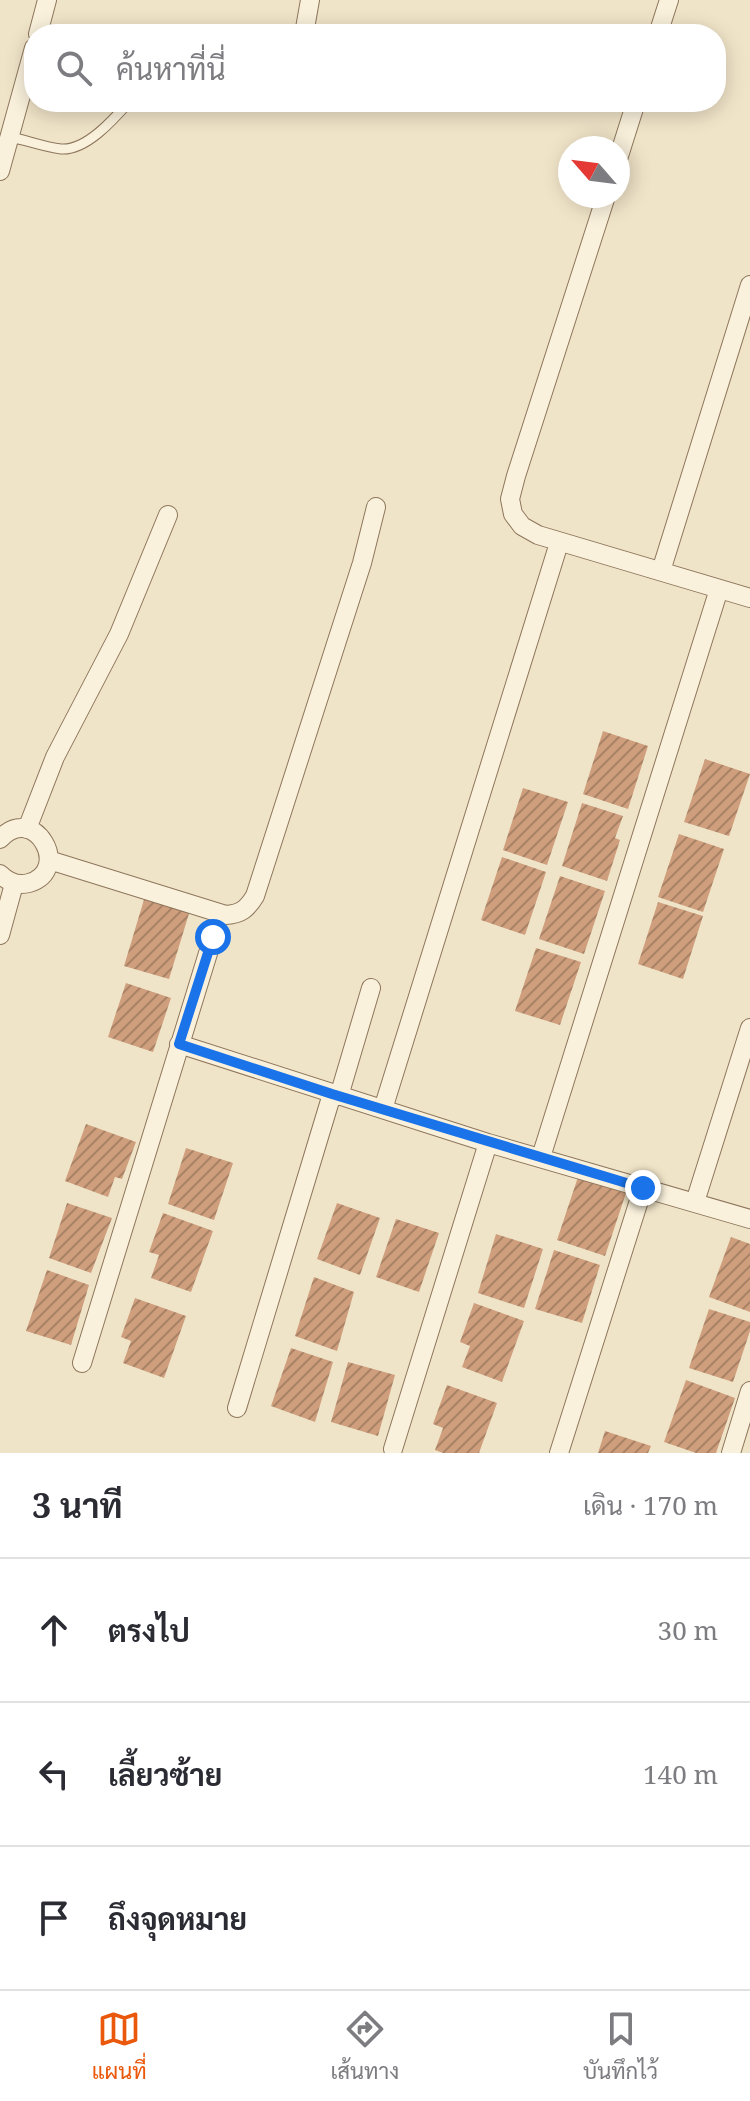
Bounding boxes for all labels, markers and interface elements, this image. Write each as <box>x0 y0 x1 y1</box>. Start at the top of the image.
search box <box>24 24 726 112</box>
icon: search <box>52 46 96 90</box>
text: ค้นหาที่นี่ <box>116 48 226 89</box>
north arrow <box>558 136 630 208</box>
route start <box>195 919 231 955</box>
route end <box>625 1170 661 1206</box>
text: 3 นาที <box>32 1482 123 1528</box>
text: เดิน · 170 m <box>583 1487 718 1523</box>
icon: ahead <box>32 1608 76 1652</box>
text: ตรงไป <box>108 1610 190 1651</box>
text: 30 m <box>658 1612 718 1648</box>
icon: left <box>32 1752 76 1796</box>
text: เลี้ยวซ้าย <box>108 1754 222 1795</box>
text: 140 m <box>643 1756 718 1792</box>
icon: arrive <box>32 1896 76 1940</box>
text: ถึงจุดหมาย <box>108 1898 247 1939</box>
tab: แผนที่ <box>92 2007 147 2085</box>
tab: เส้นทาง <box>330 2007 399 2085</box>
tab: บันทึกไว้ <box>583 2007 658 2085</box>

